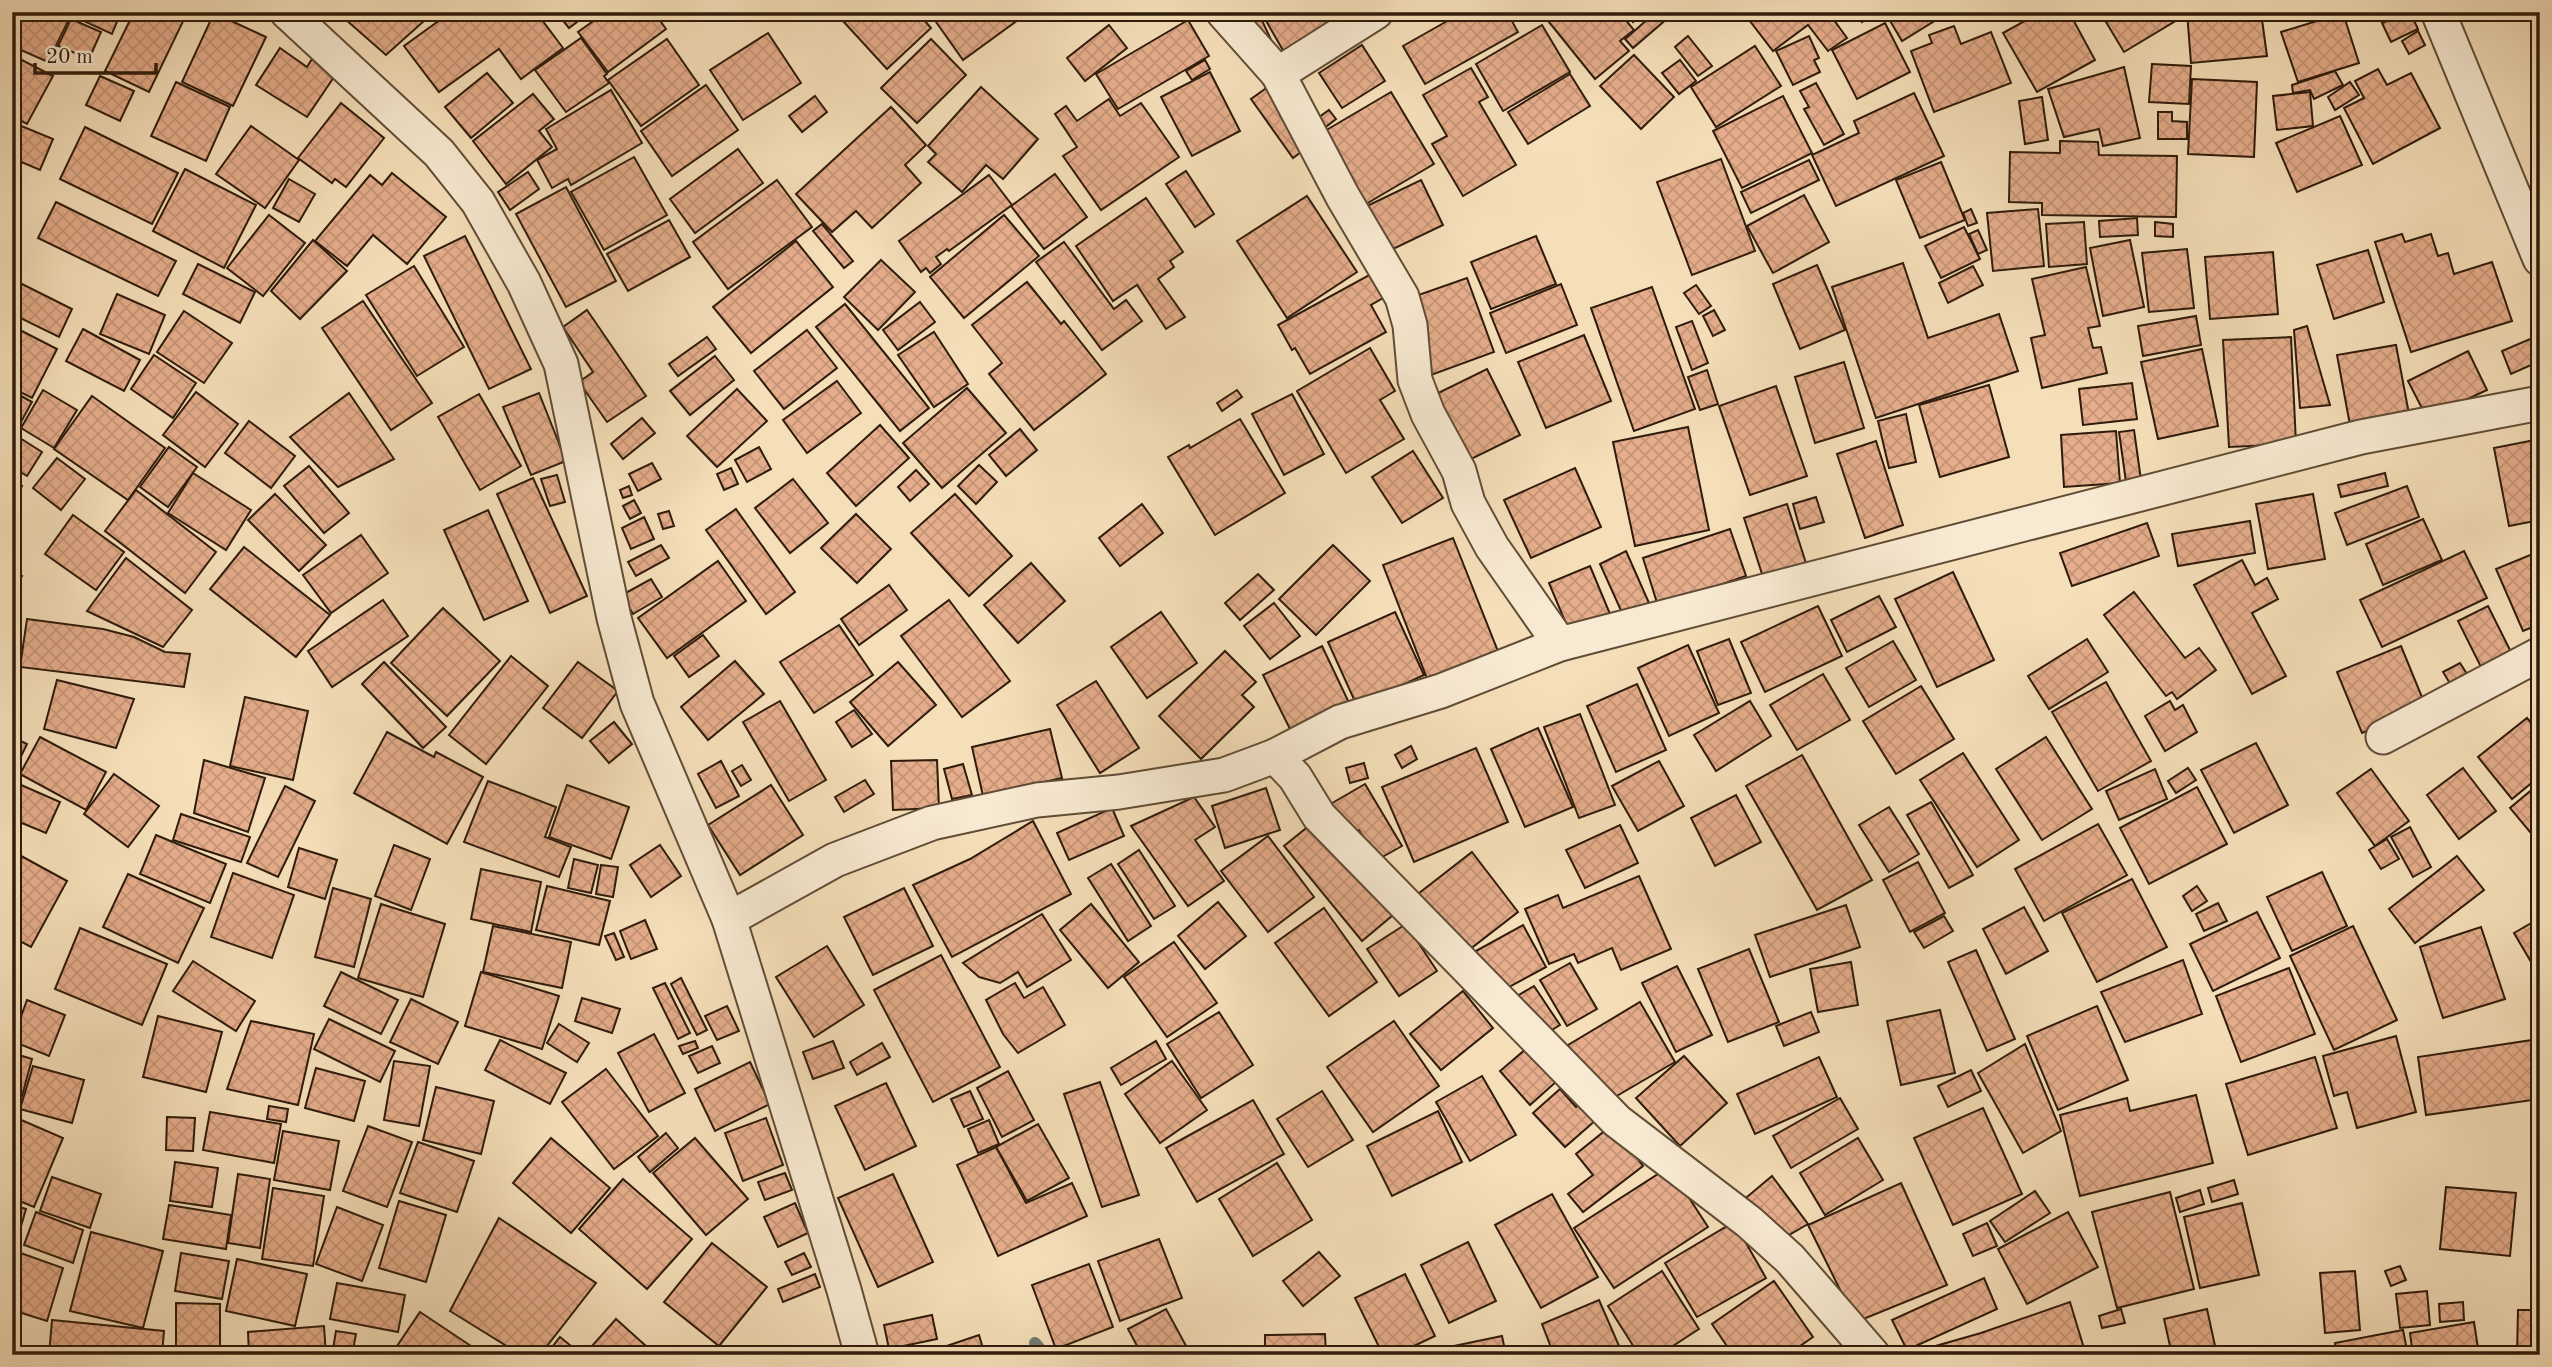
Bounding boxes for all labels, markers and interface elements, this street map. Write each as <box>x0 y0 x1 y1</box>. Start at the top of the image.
scale bar <box>35 32 156 76</box>
text: 20 m <box>46 47 93 68</box>

